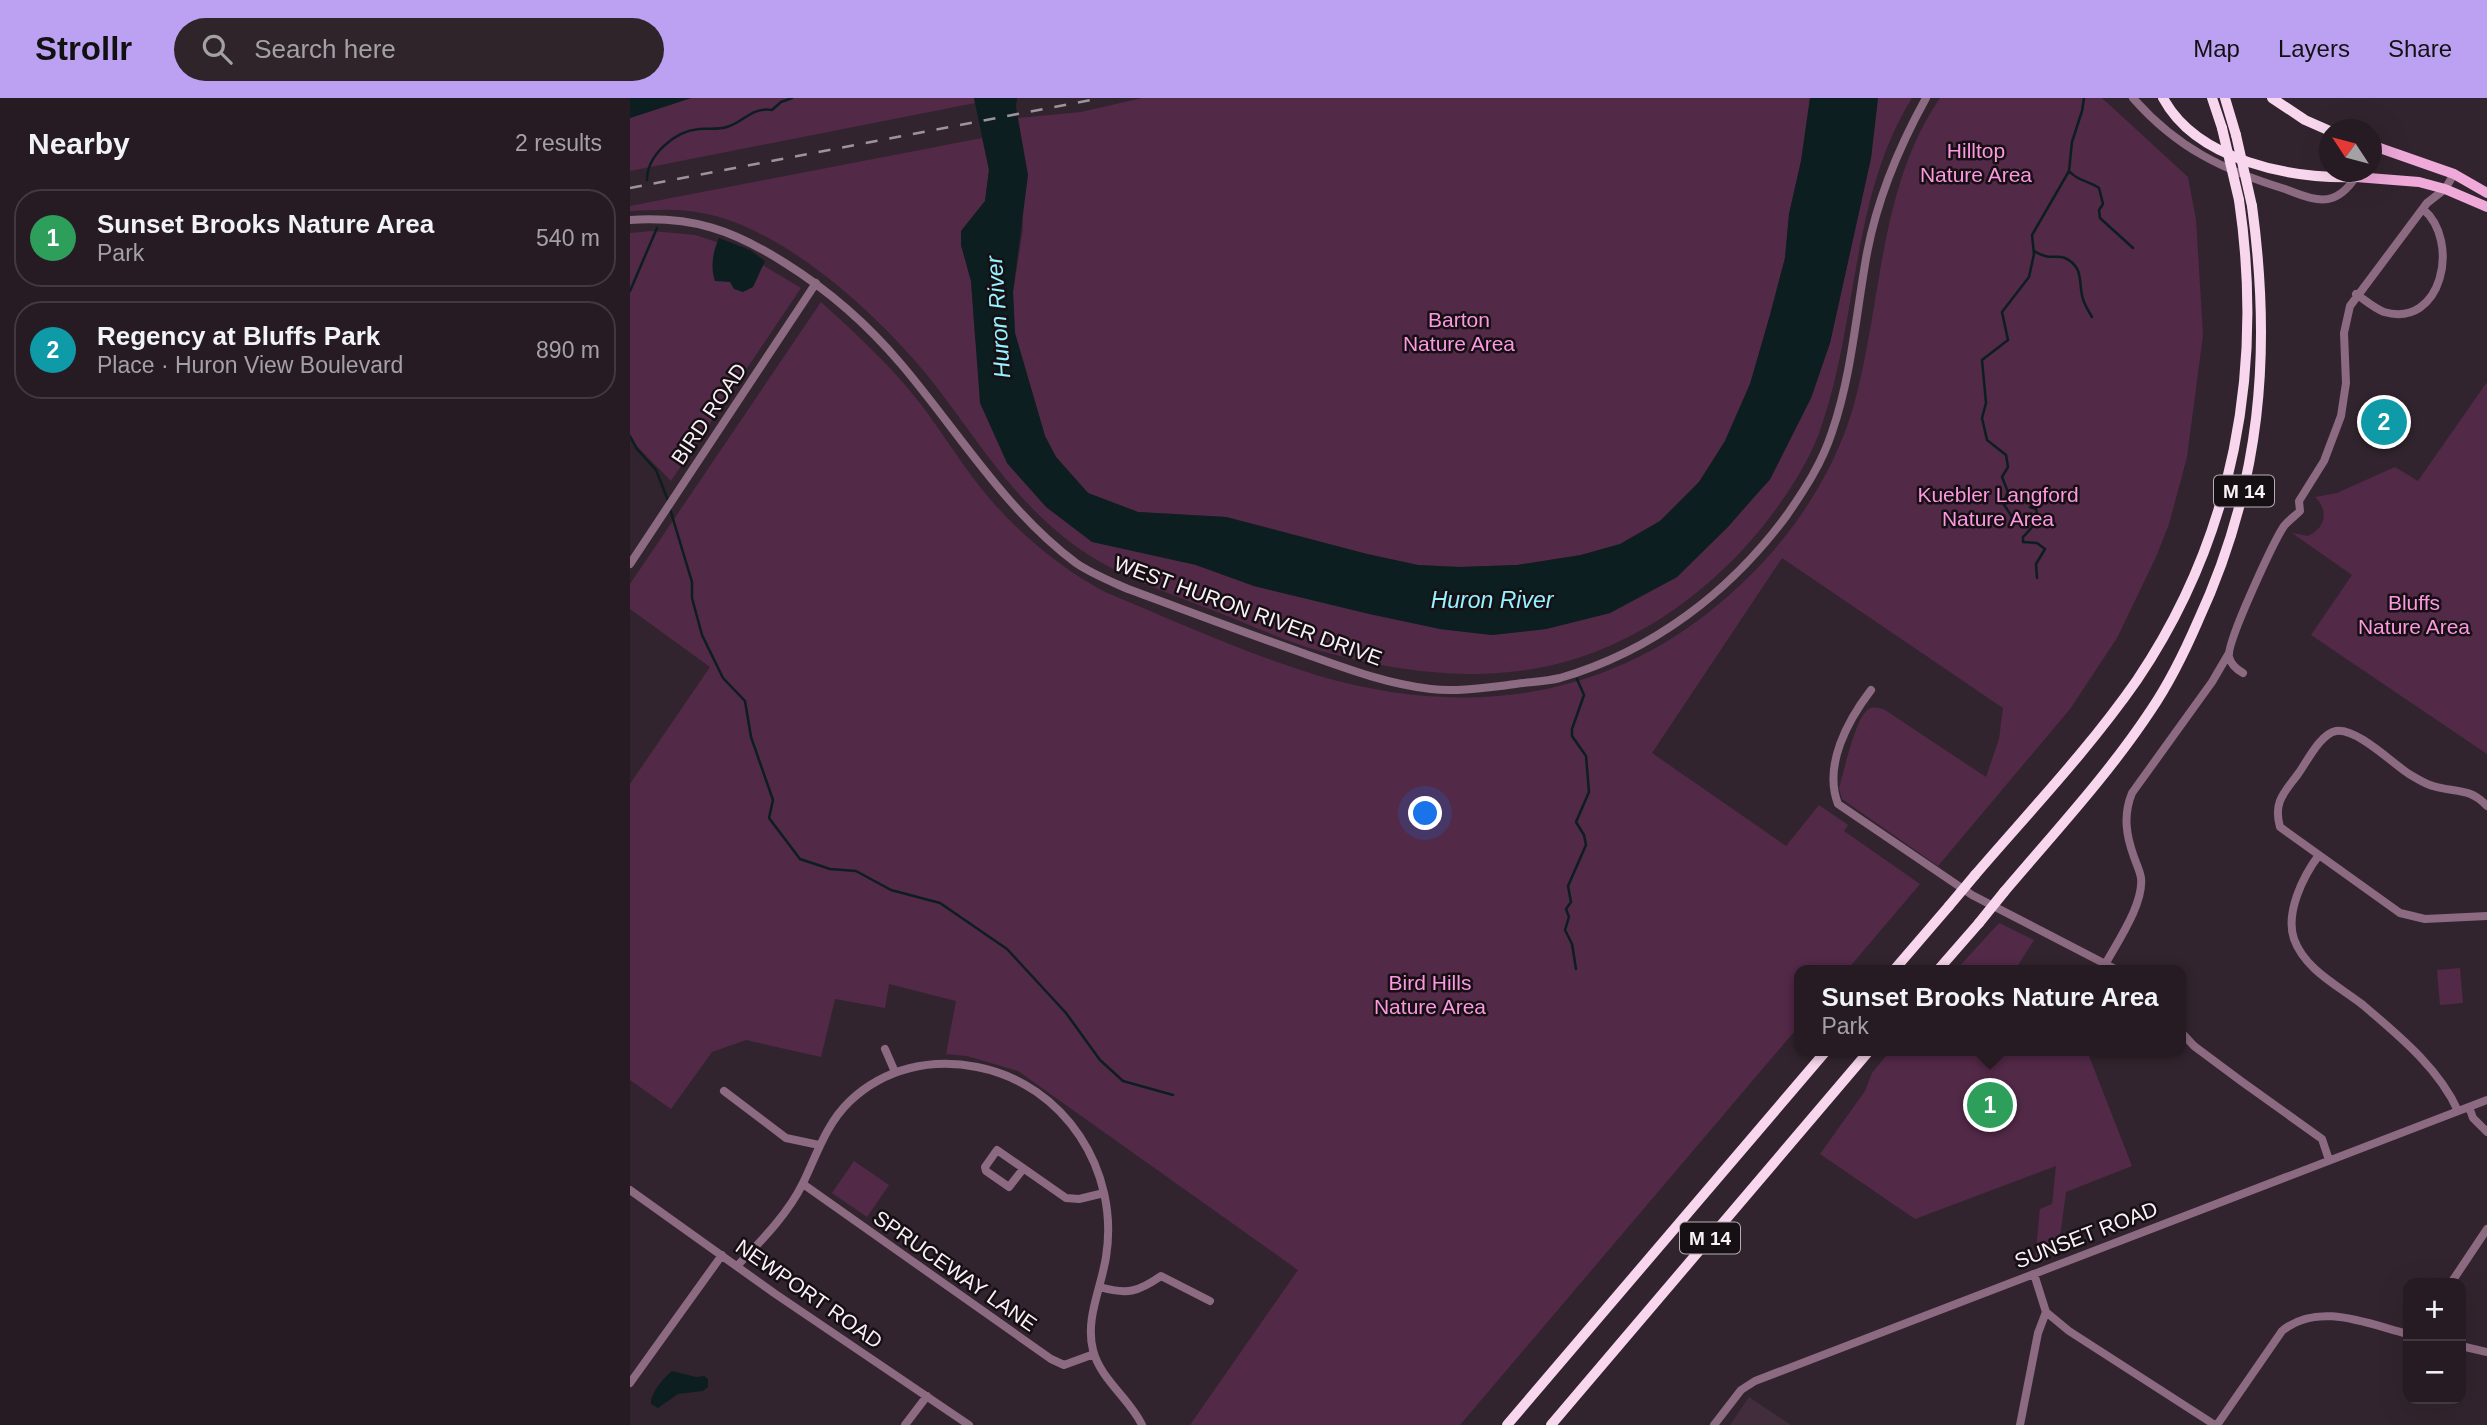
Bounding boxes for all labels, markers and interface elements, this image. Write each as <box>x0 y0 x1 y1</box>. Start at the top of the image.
search box <box>174 18 664 81</box>
text: Strollr <box>35 30 132 67</box>
icon: search <box>198 30 236 68</box>
text: Search here <box>254 34 396 64</box>
text: Map <box>2193 35 2240 62</box>
text: Layers <box>2278 35 2350 62</box>
text: Share <box>2388 35 2452 62</box>
north arrow <box>2319 119 2382 182</box>
text: Nearby <box>28 127 130 160</box>
text: 2 results <box>515 130 602 156</box>
park label: Hilltop Nature Area <box>1920 139 2032 186</box>
text: Sunset Brooks Nature Area <box>97 209 434 239</box>
text: 1 <box>47 225 59 251</box>
text: 540 m <box>536 225 600 251</box>
text: Park <box>97 240 144 266</box>
water label: Huron River <box>981 254 1015 379</box>
park label: Barton Nature Area <box>1403 308 1515 355</box>
text: Regency at Bluffs Park <box>97 321 380 351</box>
text: 2 <box>47 337 59 363</box>
text: 890 m <box>536 337 600 363</box>
text: Place · Huron View Boulevard <box>97 352 403 378</box>
street label: BIRD ROAD <box>666 359 751 469</box>
pin: 2 <box>2361 396 2407 448</box>
road number: M 14 <box>2214 476 2274 506</box>
park label: Kuebler Langford Nature Area <box>1917 483 2079 530</box>
street label: WEST HURON RIVER DRIVE <box>1111 551 1385 670</box>
water label: Huron River <box>1431 587 1555 613</box>
park label: Bluffs Nature Area <box>2358 591 2470 638</box>
your location <box>1408 796 1442 830</box>
popup <box>1794 965 2186 1056</box>
park label: Bird Hills Nature Area <box>1374 971 1486 1018</box>
text: Sunset Brooks Nature Area <box>1821 982 2159 1012</box>
text: Park <box>1821 1013 1869 1039</box>
pin: 1 <box>1967 1079 2013 1131</box>
street label: SUNSET ROAD <box>2011 1197 2161 1272</box>
street label: SPRUCEWAY LANE <box>870 1206 1041 1335</box>
road number: M 14 <box>1680 1222 1740 1254</box>
street label: NEWPORT ROAD <box>732 1235 887 1353</box>
map controls <box>2403 1278 2466 1404</box>
button: + <box>2403 1278 2466 1341</box>
button: − <box>2403 1341 2466 1404</box>

